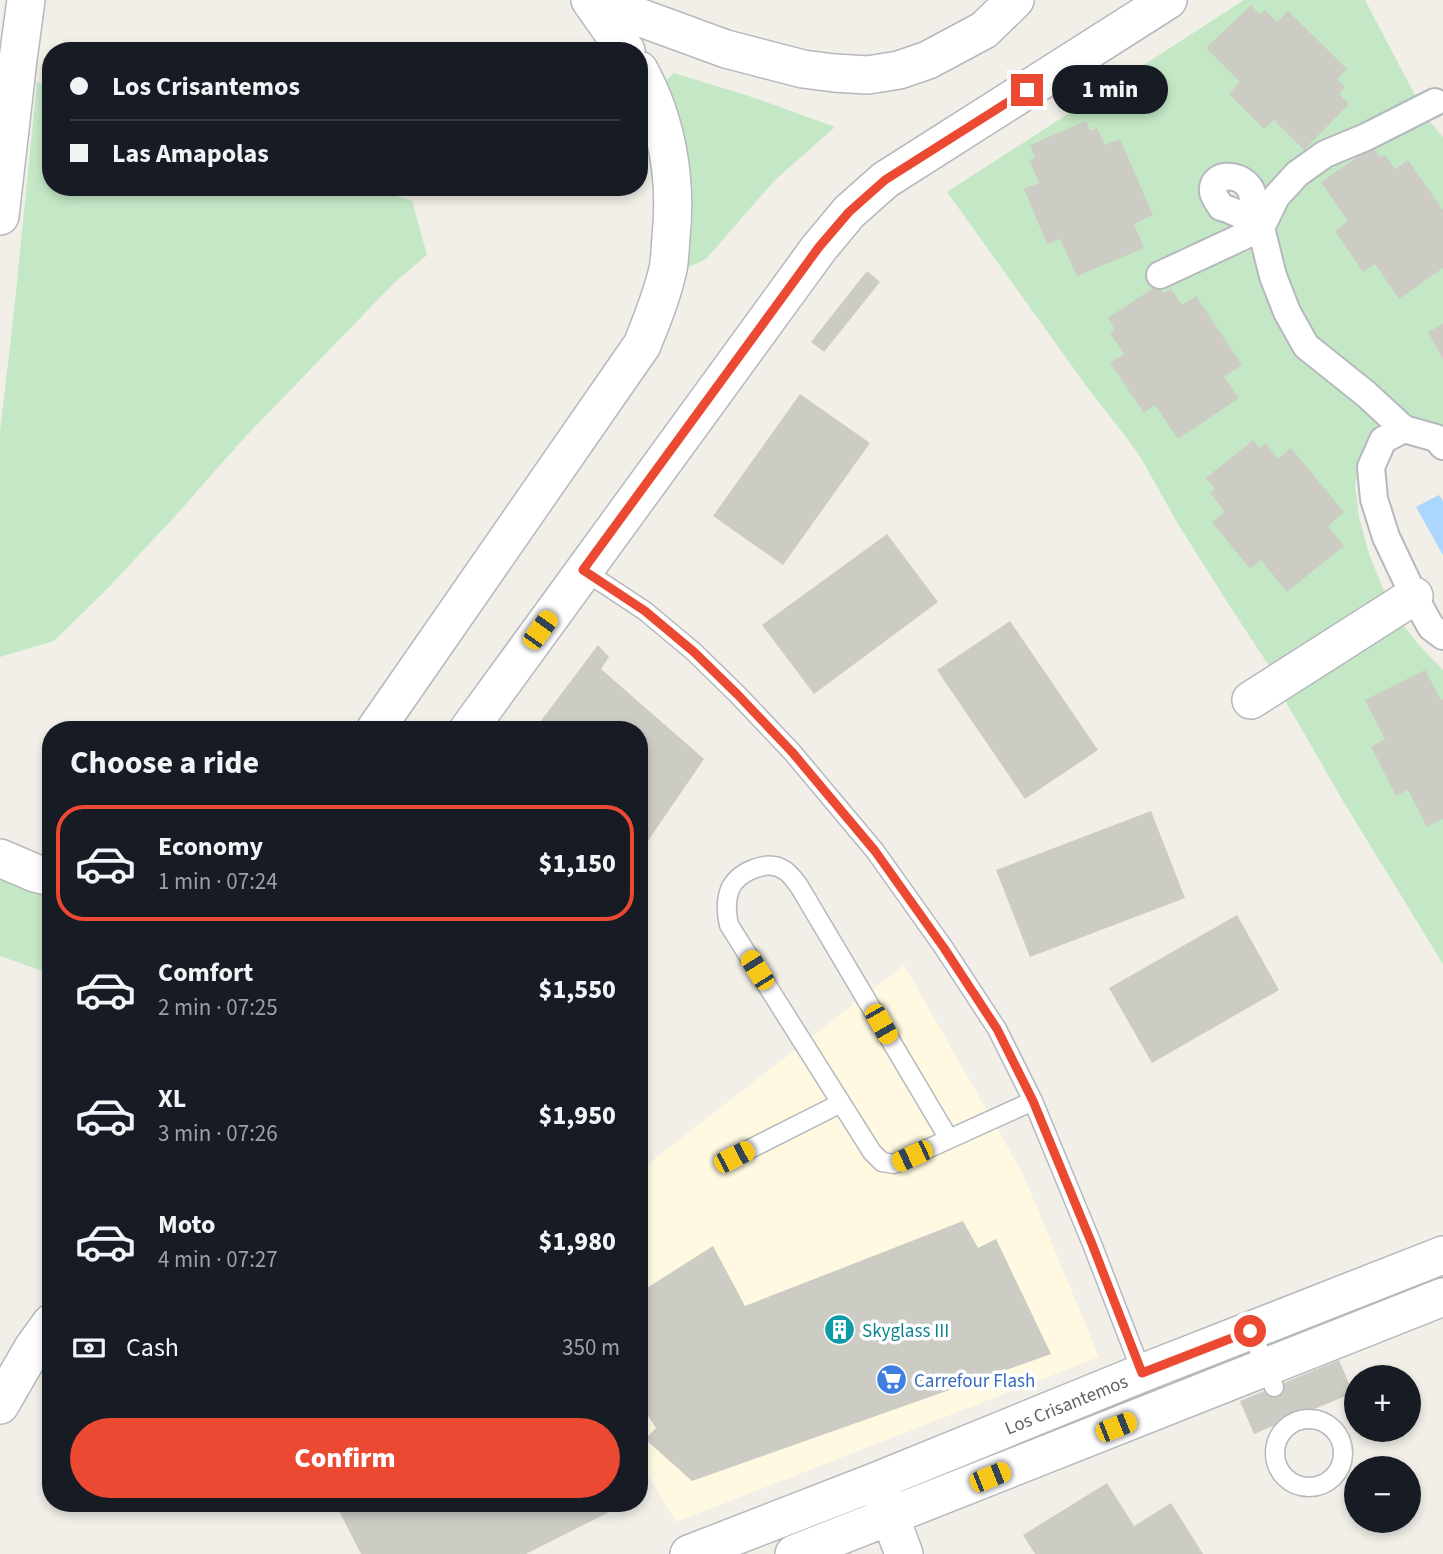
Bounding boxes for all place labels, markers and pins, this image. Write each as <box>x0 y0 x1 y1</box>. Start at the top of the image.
building icon: Skyglass III <box>822 1313 856 1347</box>
place label: Skyglass III <box>862 1318 949 1345</box>
supermarket icon: Carrefour Flash <box>874 1363 908 1397</box>
place label: Carrefour Flash <box>914 1368 1035 1395</box>

